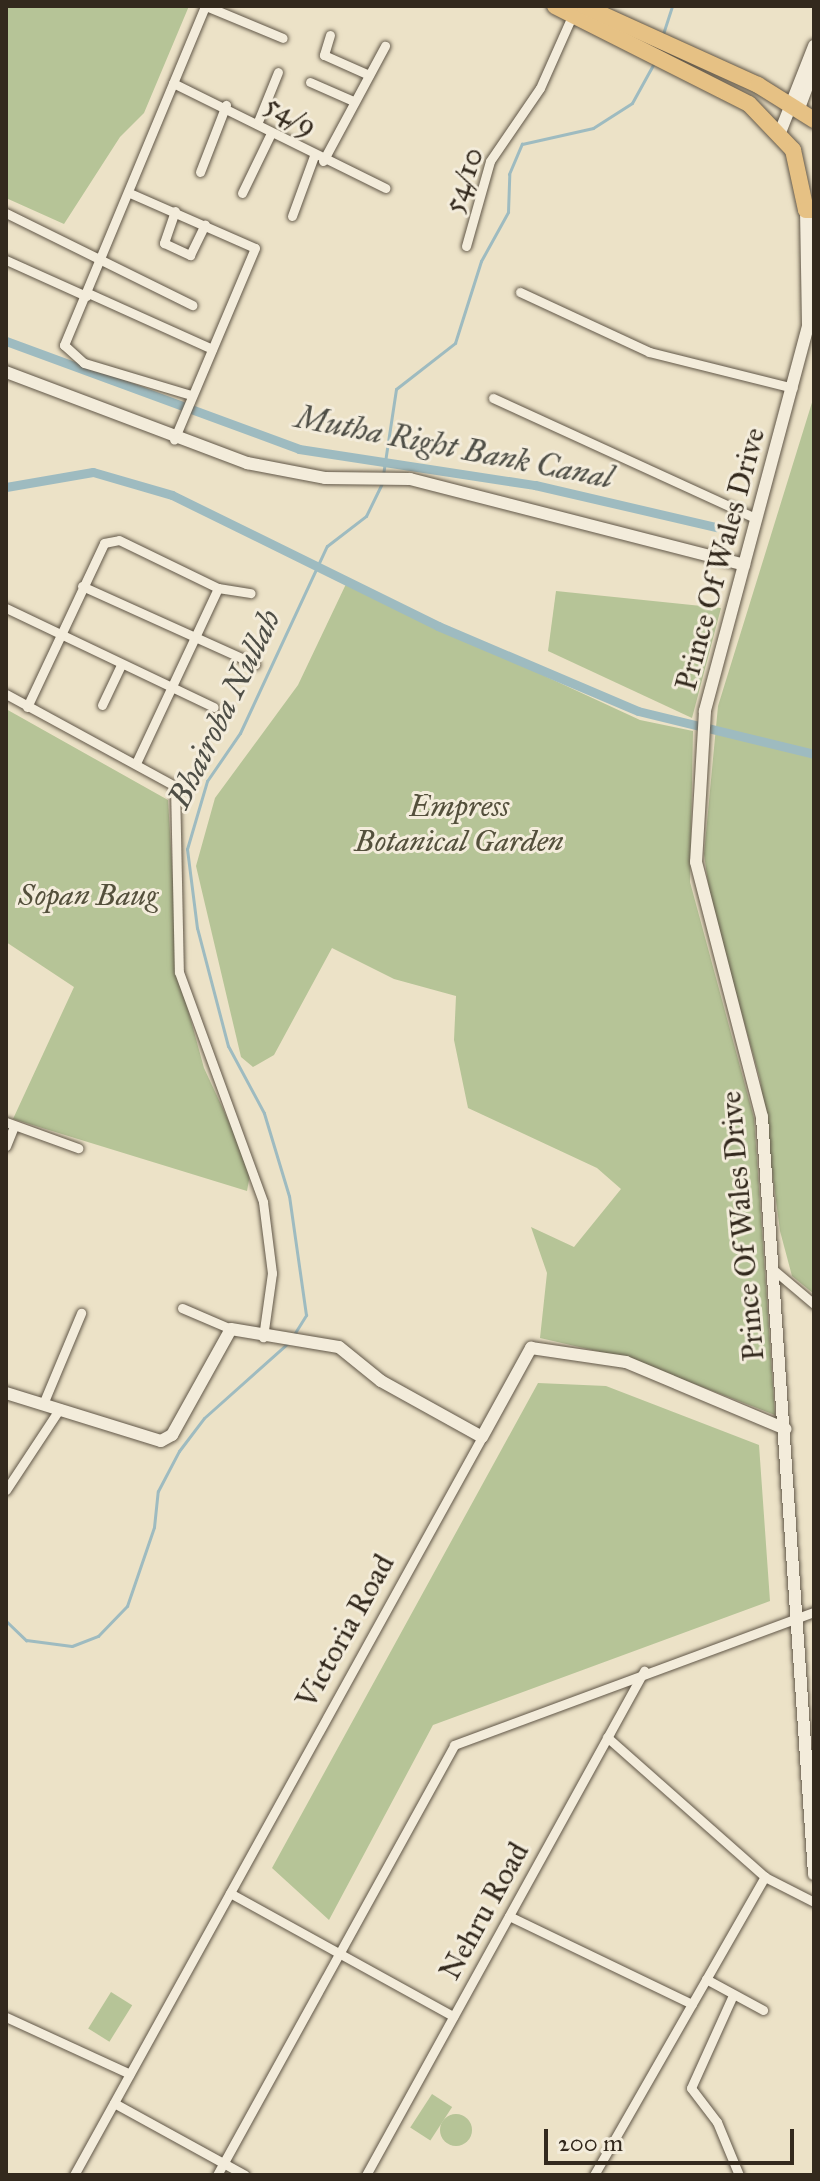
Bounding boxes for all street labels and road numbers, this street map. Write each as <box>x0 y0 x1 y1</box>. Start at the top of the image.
street label: 54/9 <box>259 86 323 144</box>
street label: 54/10 <box>435 142 491 218</box>
street label: Prince Of Wales Drive <box>668 424 772 694</box>
street label: Prince Of Wales Drive <box>712 1090 772 1362</box>
street label: Victoria Road <box>288 1548 402 1714</box>
street label: Nehru Road <box>431 1836 537 1986</box>

